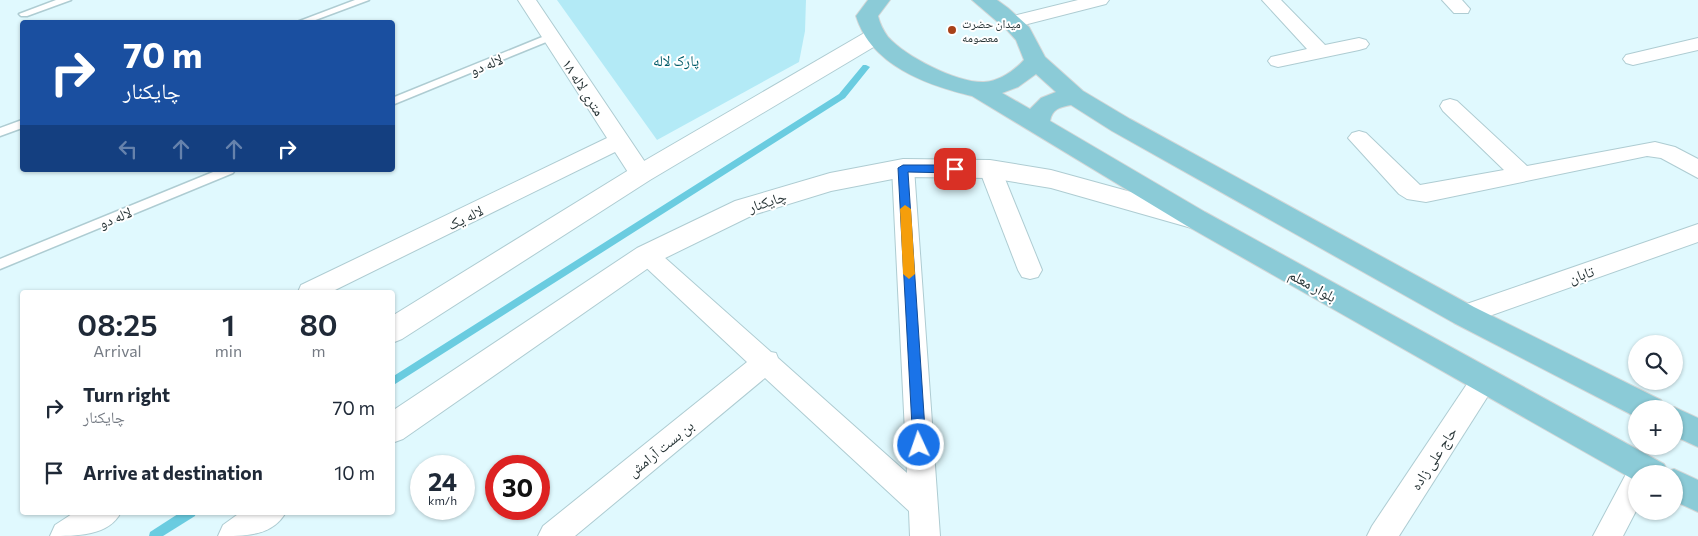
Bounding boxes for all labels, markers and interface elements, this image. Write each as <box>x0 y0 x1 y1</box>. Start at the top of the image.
place label: میدان حضرت معصومه <box>962 16 1021 44</box>
marker: میدان حضرت معصومه <box>946 24 958 36</box>
text: 70 m <box>123 32 203 75</box>
icon: right <box>40 40 105 105</box>
street label: لاله دو <box>467 49 505 80</box>
park label: پارک لاله <box>653 51 699 70</box>
street label: ۱۸ متری لاله <box>557 55 609 120</box>
text: چایکنار <box>123 77 181 104</box>
icon: left <box>114 135 142 163</box>
icon: ahead <box>167 135 195 163</box>
icon: ahead <box>220 135 248 163</box>
icon: right <box>273 135 301 163</box>
pin <box>934 148 976 190</box>
icon: arrive <box>941 155 969 183</box>
street label: چایکنار <box>745 186 789 217</box>
street label: لاله یک <box>444 201 486 234</box>
street label: لاله دو <box>96 202 134 233</box>
street label: تابان <box>1566 261 1597 289</box>
street label: بلوار معلم <box>1285 265 1340 307</box>
text: 08:25 <box>77 305 158 342</box>
text: 1 <box>222 305 235 342</box>
text: 80 <box>299 305 338 342</box>
map controls <box>1628 335 1683 520</box>
button: search <box>1628 335 1683 390</box>
text: Arrival <box>93 341 142 360</box>
text: min <box>215 341 242 360</box>
text: m <box>312 341 326 360</box>
text: Turn right <box>83 383 170 406</box>
icon: right <box>40 394 68 422</box>
text: 70 m <box>332 396 375 419</box>
button: + <box>1628 400 1683 455</box>
text: چایکنار <box>83 407 125 426</box>
street label: بن بست آرامش <box>623 416 698 482</box>
position arrow <box>892 418 944 470</box>
street label: حاج علی زاده <box>1406 423 1462 494</box>
speed limit sign: 30 <box>485 455 550 520</box>
icon: arrive <box>40 459 68 487</box>
text: Arrive at destination <box>83 461 263 484</box>
text: 10 m <box>334 461 375 484</box>
button: − <box>1628 465 1683 520</box>
text: 24 <box>428 466 457 496</box>
text: km/h <box>428 493 457 507</box>

